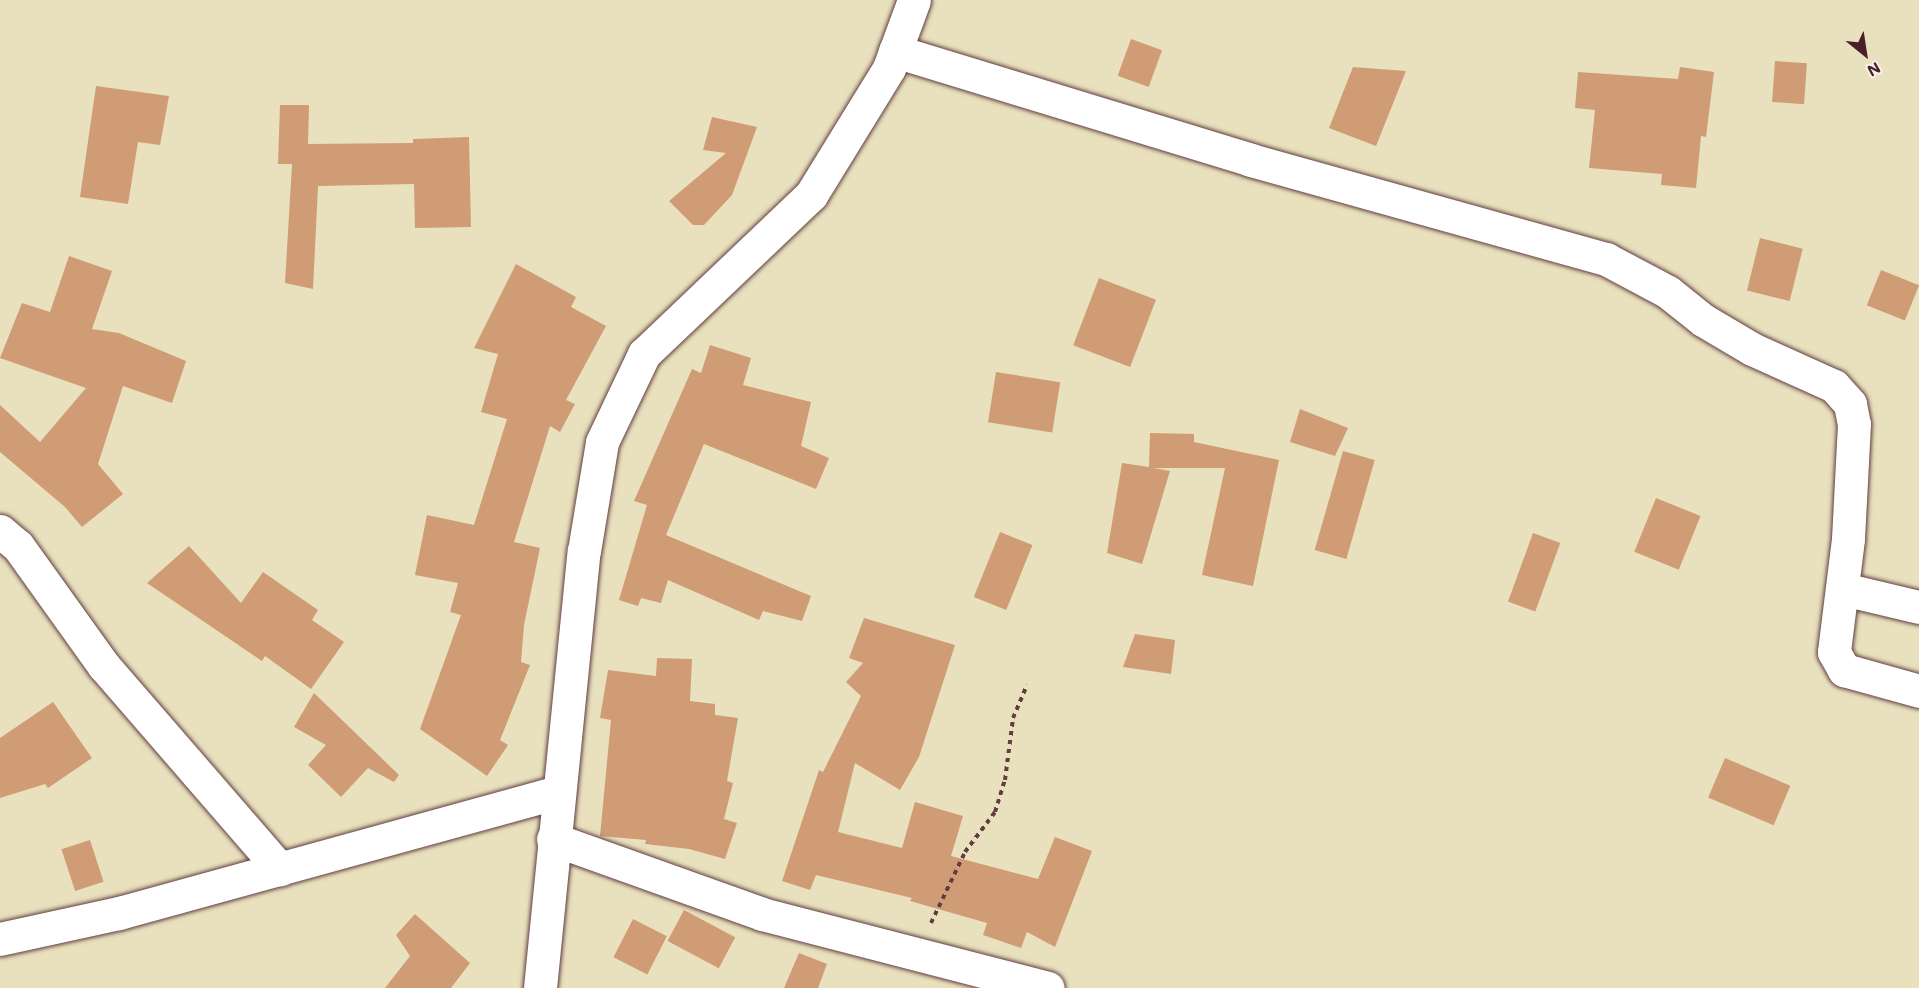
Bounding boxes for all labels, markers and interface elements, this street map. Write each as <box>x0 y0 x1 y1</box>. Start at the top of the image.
north arrow <box>1835 24 1895 84</box>
text: N <box>1864 58 1885 82</box>

